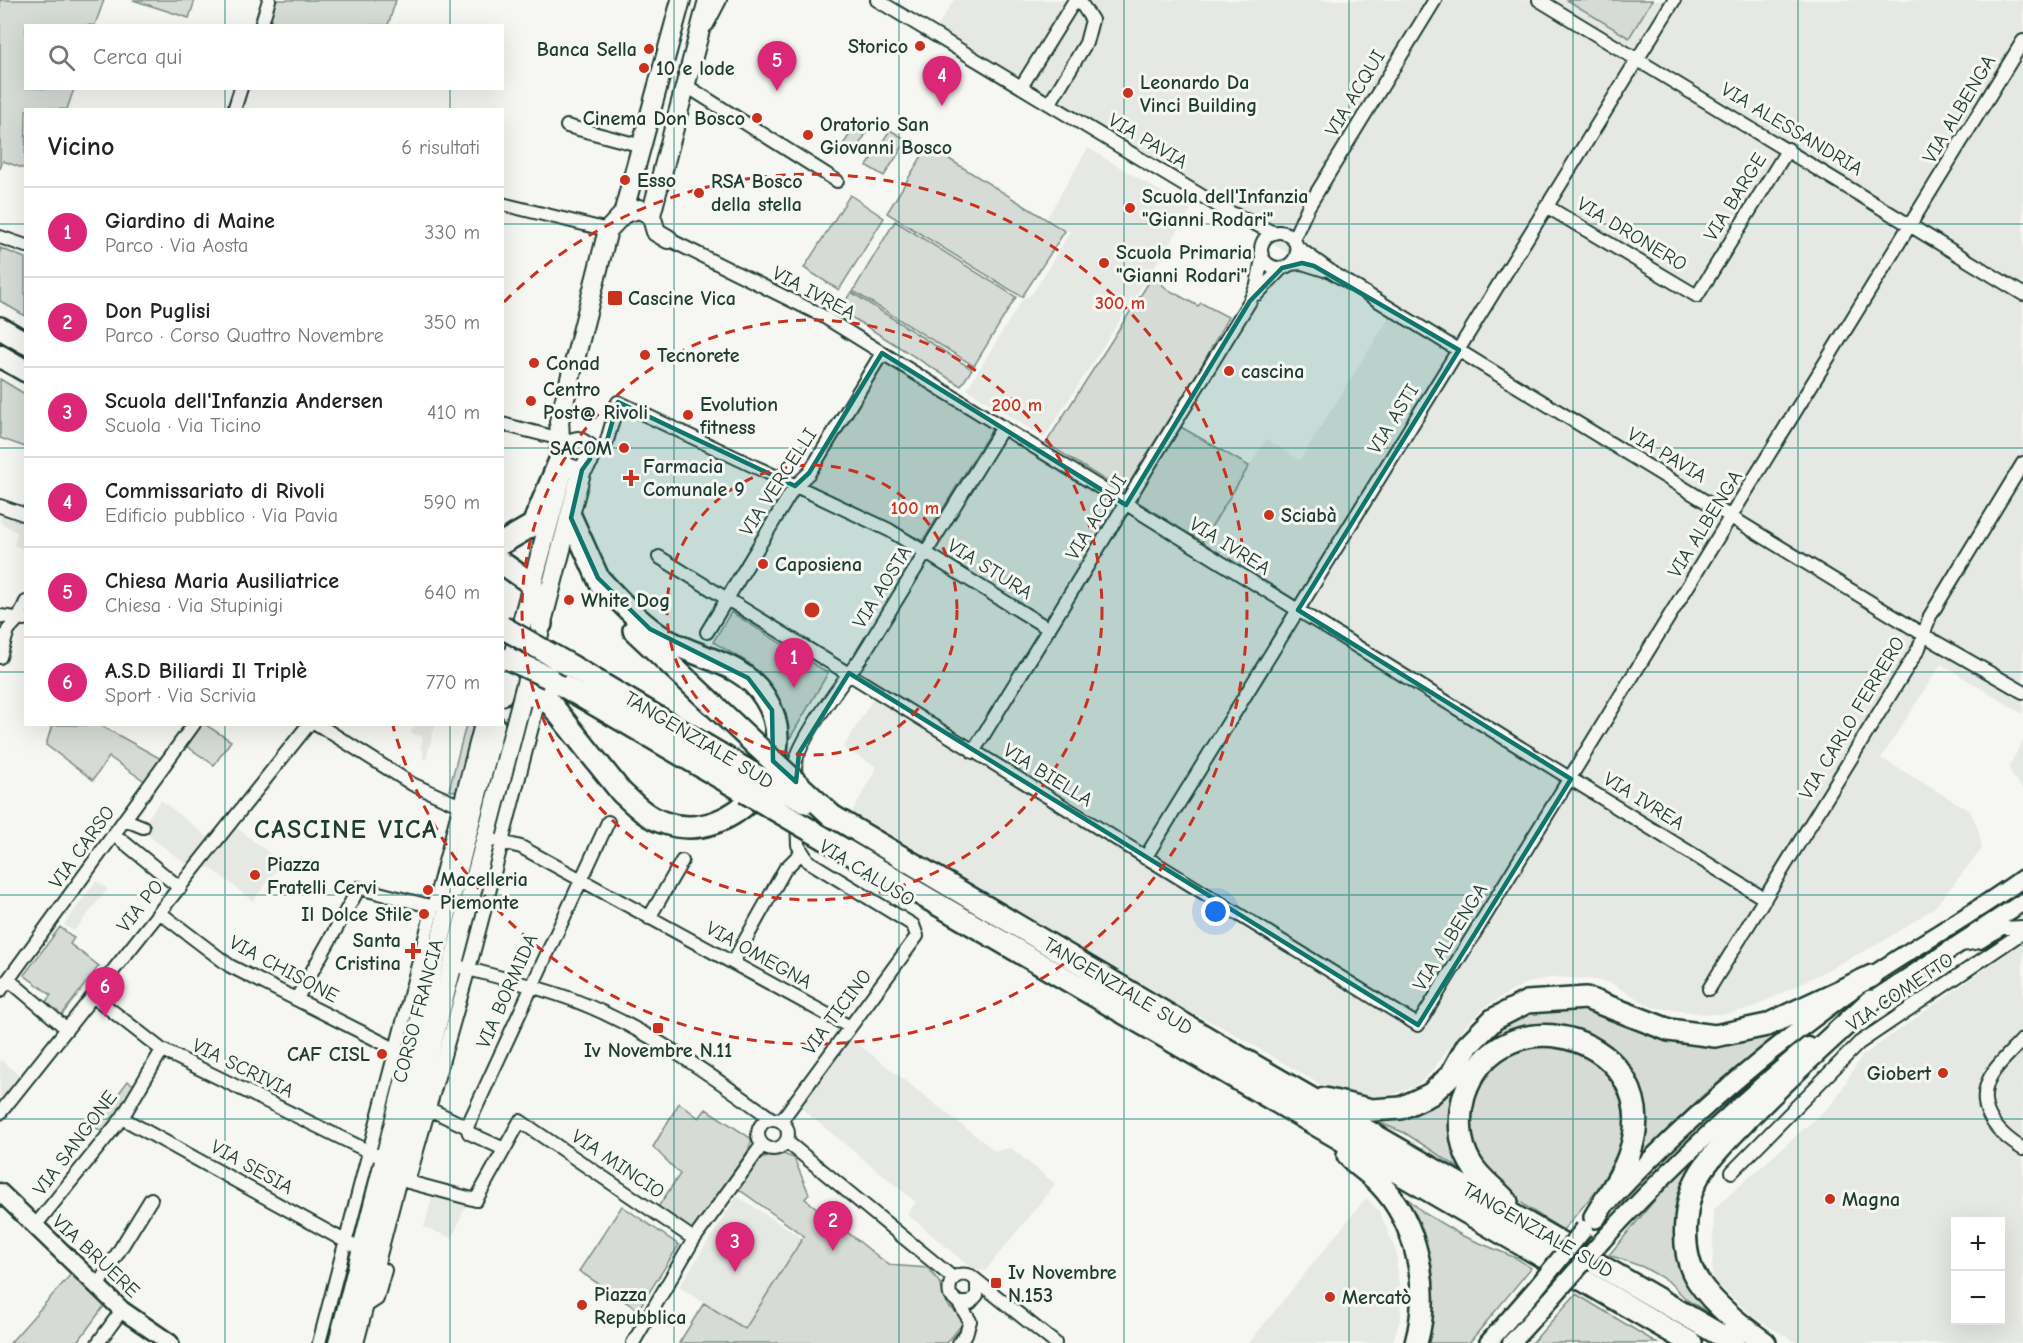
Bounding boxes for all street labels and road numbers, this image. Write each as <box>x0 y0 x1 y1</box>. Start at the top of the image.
street label: VIA ACQUI <box>1320 46 1390 140</box>
street label: VIA ALBENGA <box>1918 50 2000 167</box>
street label: VIA ALESSANDRIA <box>1717 78 1867 181</box>
street label: VIA PAVIA <box>1104 108 1192 174</box>
street label: VIA BARGE <box>1699 149 1771 245</box>
street label: VIA DRONERO <box>1573 192 1691 276</box>
street label: VIA IVREA <box>768 261 860 325</box>
street label: VIA ASTI <box>1363 380 1423 458</box>
street label: VIA PAVIA <box>1623 422 1711 488</box>
street label: VIA VERCELLI <box>735 424 821 540</box>
street label: VIA ALBENGA <box>1663 466 1747 582</box>
street label: VIA ACQUI <box>1061 470 1131 564</box>
street label: VIA IVREA <box>1185 512 1275 580</box>
street label: VIA STURA <box>943 534 1037 604</box>
street label: VIA AOSTA <box>848 541 916 632</box>
street label: VIA CARLO FERRERO <box>1794 632 1910 804</box>
street label: TANGENZIALE SUD <box>620 686 778 794</box>
street label: VIA BIELLA <box>999 739 1097 812</box>
street label: VIA IVREA <box>1599 767 1689 835</box>
street label: VIA CARSO <box>44 801 120 893</box>
street label: VIA CALUSO <box>815 835 919 911</box>
street label: VIA PO <box>112 875 168 937</box>
street label: VIA ALBENGA <box>1408 879 1492 995</box>
street label: VIA OMEGNA <box>702 916 816 994</box>
street label: VIA BORMIDA <box>472 930 543 1052</box>
street label: VIA CHISONE <box>225 931 343 1007</box>
street label: TANGENZIALE SUD <box>1039 932 1197 1040</box>
street label: CORSO FRANCIA <box>388 936 448 1085</box>
street label: VIA COMETTO <box>1842 948 1958 1036</box>
street label: VIA TICINO <box>798 965 876 1059</box>
street label: VIA SCRIVIA <box>188 1034 298 1103</box>
street label: VIA SANGONE <box>28 1086 122 1200</box>
street label: VIA MINCIO <box>567 1125 669 1203</box>
street label: VIA SESIA <box>207 1135 297 1199</box>
street label: TANGENZIALE SUD <box>1459 1177 1617 1283</box>
street label: VIA BRUERE <box>48 1210 144 1302</box>

